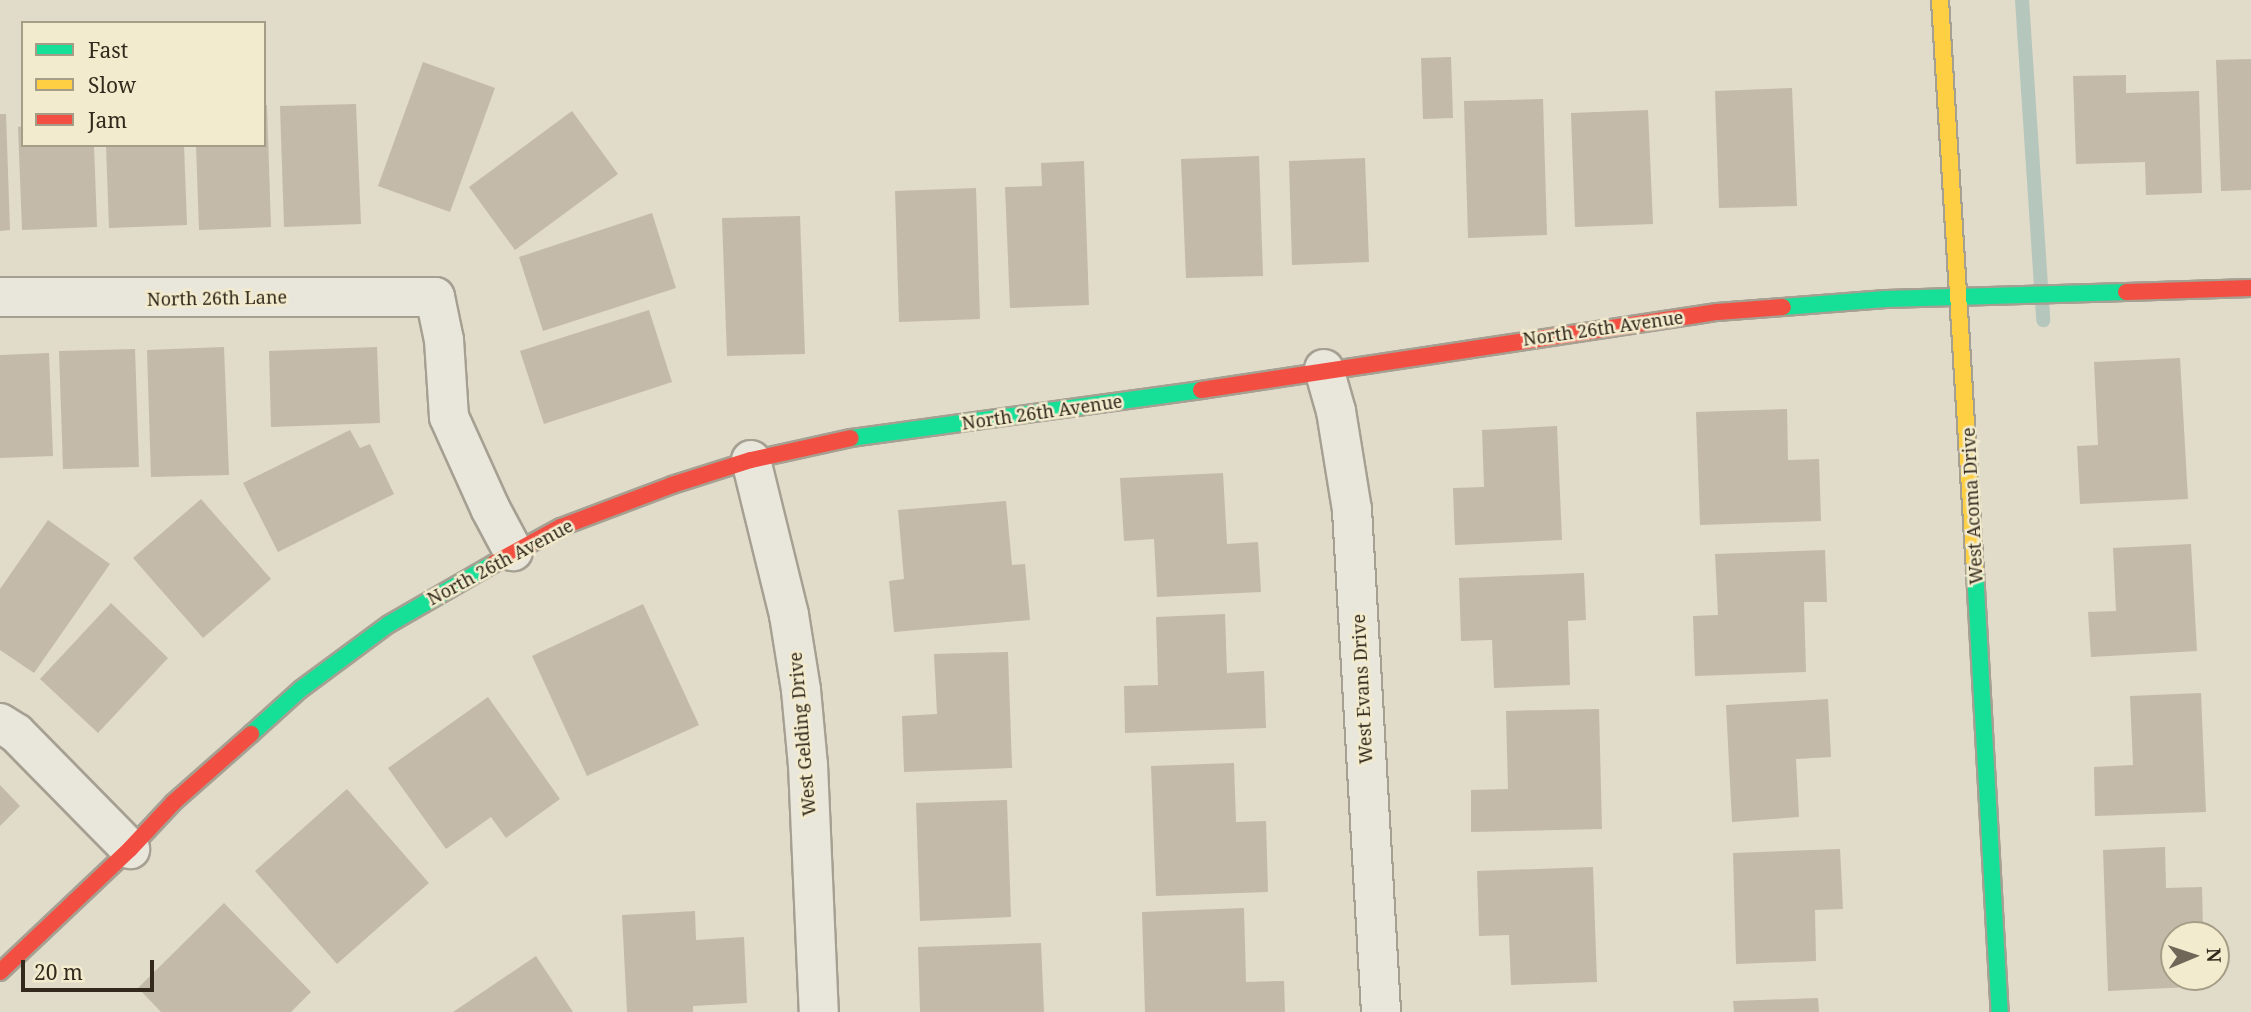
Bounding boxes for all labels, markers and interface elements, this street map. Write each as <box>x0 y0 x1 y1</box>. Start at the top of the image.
legend <box>21 21 266 147</box>
text: Fast <box>88 36 128 64</box>
text: Slow <box>88 71 136 99</box>
text: Jam <box>88 106 127 134</box>
street label: North 26th Lane <box>147 286 287 310</box>
street label: North 26th Avenue <box>1521 306 1685 350</box>
street label: North 26th Avenue <box>960 390 1124 434</box>
street label: West Acoma Drive <box>1957 427 1987 585</box>
street label: North 26th Avenue <box>423 514 577 610</box>
street label: West Evans Drive <box>1347 613 1377 765</box>
street label: West Gelding Drive <box>784 651 820 817</box>
north arrow <box>2160 921 2230 991</box>
scale bar <box>24 946 158 990</box>
text: N <box>2201 947 2227 963</box>
text: 20 m <box>34 958 83 986</box>

